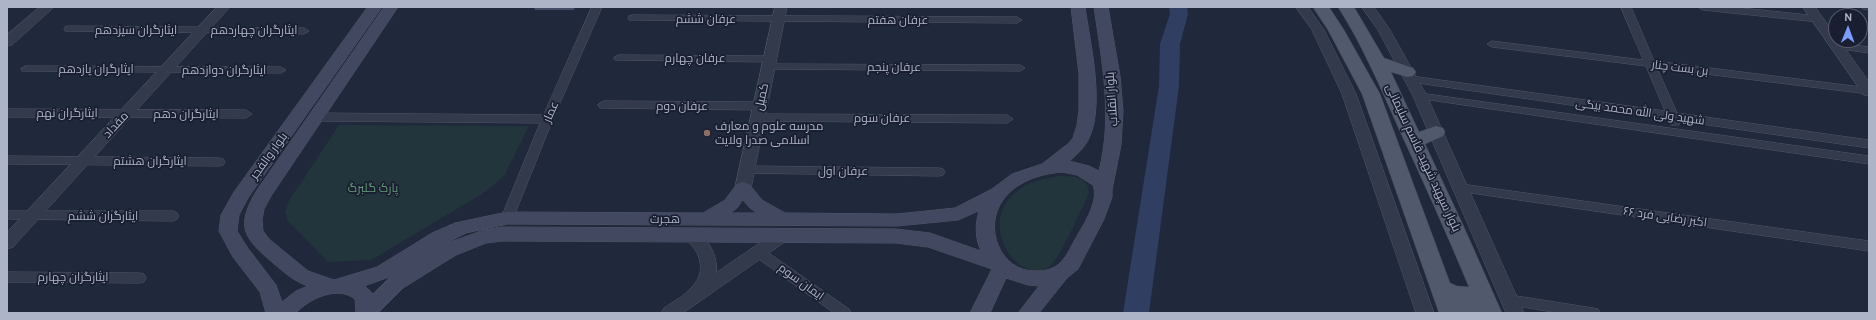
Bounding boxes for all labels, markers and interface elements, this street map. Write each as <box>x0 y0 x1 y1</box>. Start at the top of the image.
north arrow <box>1828 8 1868 48</box>
text: N <box>1844 10 1852 24</box>
street label: عرفان ششم <box>676 12 736 26</box>
street label: عرفان هفتم <box>868 13 928 27</box>
street label: ایثارگران سیزدهم <box>95 23 177 37</box>
street label: ایثارگران چهاردهم <box>211 23 297 37</box>
street label: عرفان چهارم <box>664 51 726 65</box>
street label: بن بست چنار <box>1651 57 1709 79</box>
street label: عرفان پنجم <box>867 60 921 74</box>
street label: ایثارگران یازدهم <box>58 62 134 76</box>
street label: ایثارگران دوازدهم <box>182 63 266 77</box>
street label: بلوار انقلاب <box>1103 71 1121 127</box>
street label: کمیل <box>752 82 772 112</box>
street label: بلوار سپهبد شهید قاسم سلیمانی <box>1382 82 1464 234</box>
street label: شهید ولی الله محمد بیگی <box>1575 96 1705 128</box>
street label: عمار <box>540 99 562 125</box>
street label: عرفان دوم <box>656 99 708 113</box>
street label: ایثارگران نهم <box>36 106 98 120</box>
street label: ایثارگران دهم <box>153 107 219 121</box>
street label: مقداد <box>100 109 132 141</box>
street label: عرفان سوم <box>854 111 910 125</box>
place label: مدرسه علوم و معارف اسلامی صدرا ولایت <box>715 119 823 147</box>
marker: مدرسه علوم و معارف اسلامی صدرا ولایت <box>702 128 712 138</box>
street label: بلوار والفجر <box>247 130 291 182</box>
street label: ایثارگران هشتم <box>113 154 187 168</box>
street label: عرفان اول <box>818 164 868 178</box>
park label: پارک گلبرگ <box>348 181 398 195</box>
street label: ۶۶ اکبر رضایی فرد <box>1622 204 1708 230</box>
street label: ایثارگران ششم <box>68 209 138 223</box>
street label: هجرت <box>650 212 680 226</box>
street label: ایمان سوم <box>775 261 827 303</box>
street label: ایثارگران چهارم <box>37 270 109 284</box>

